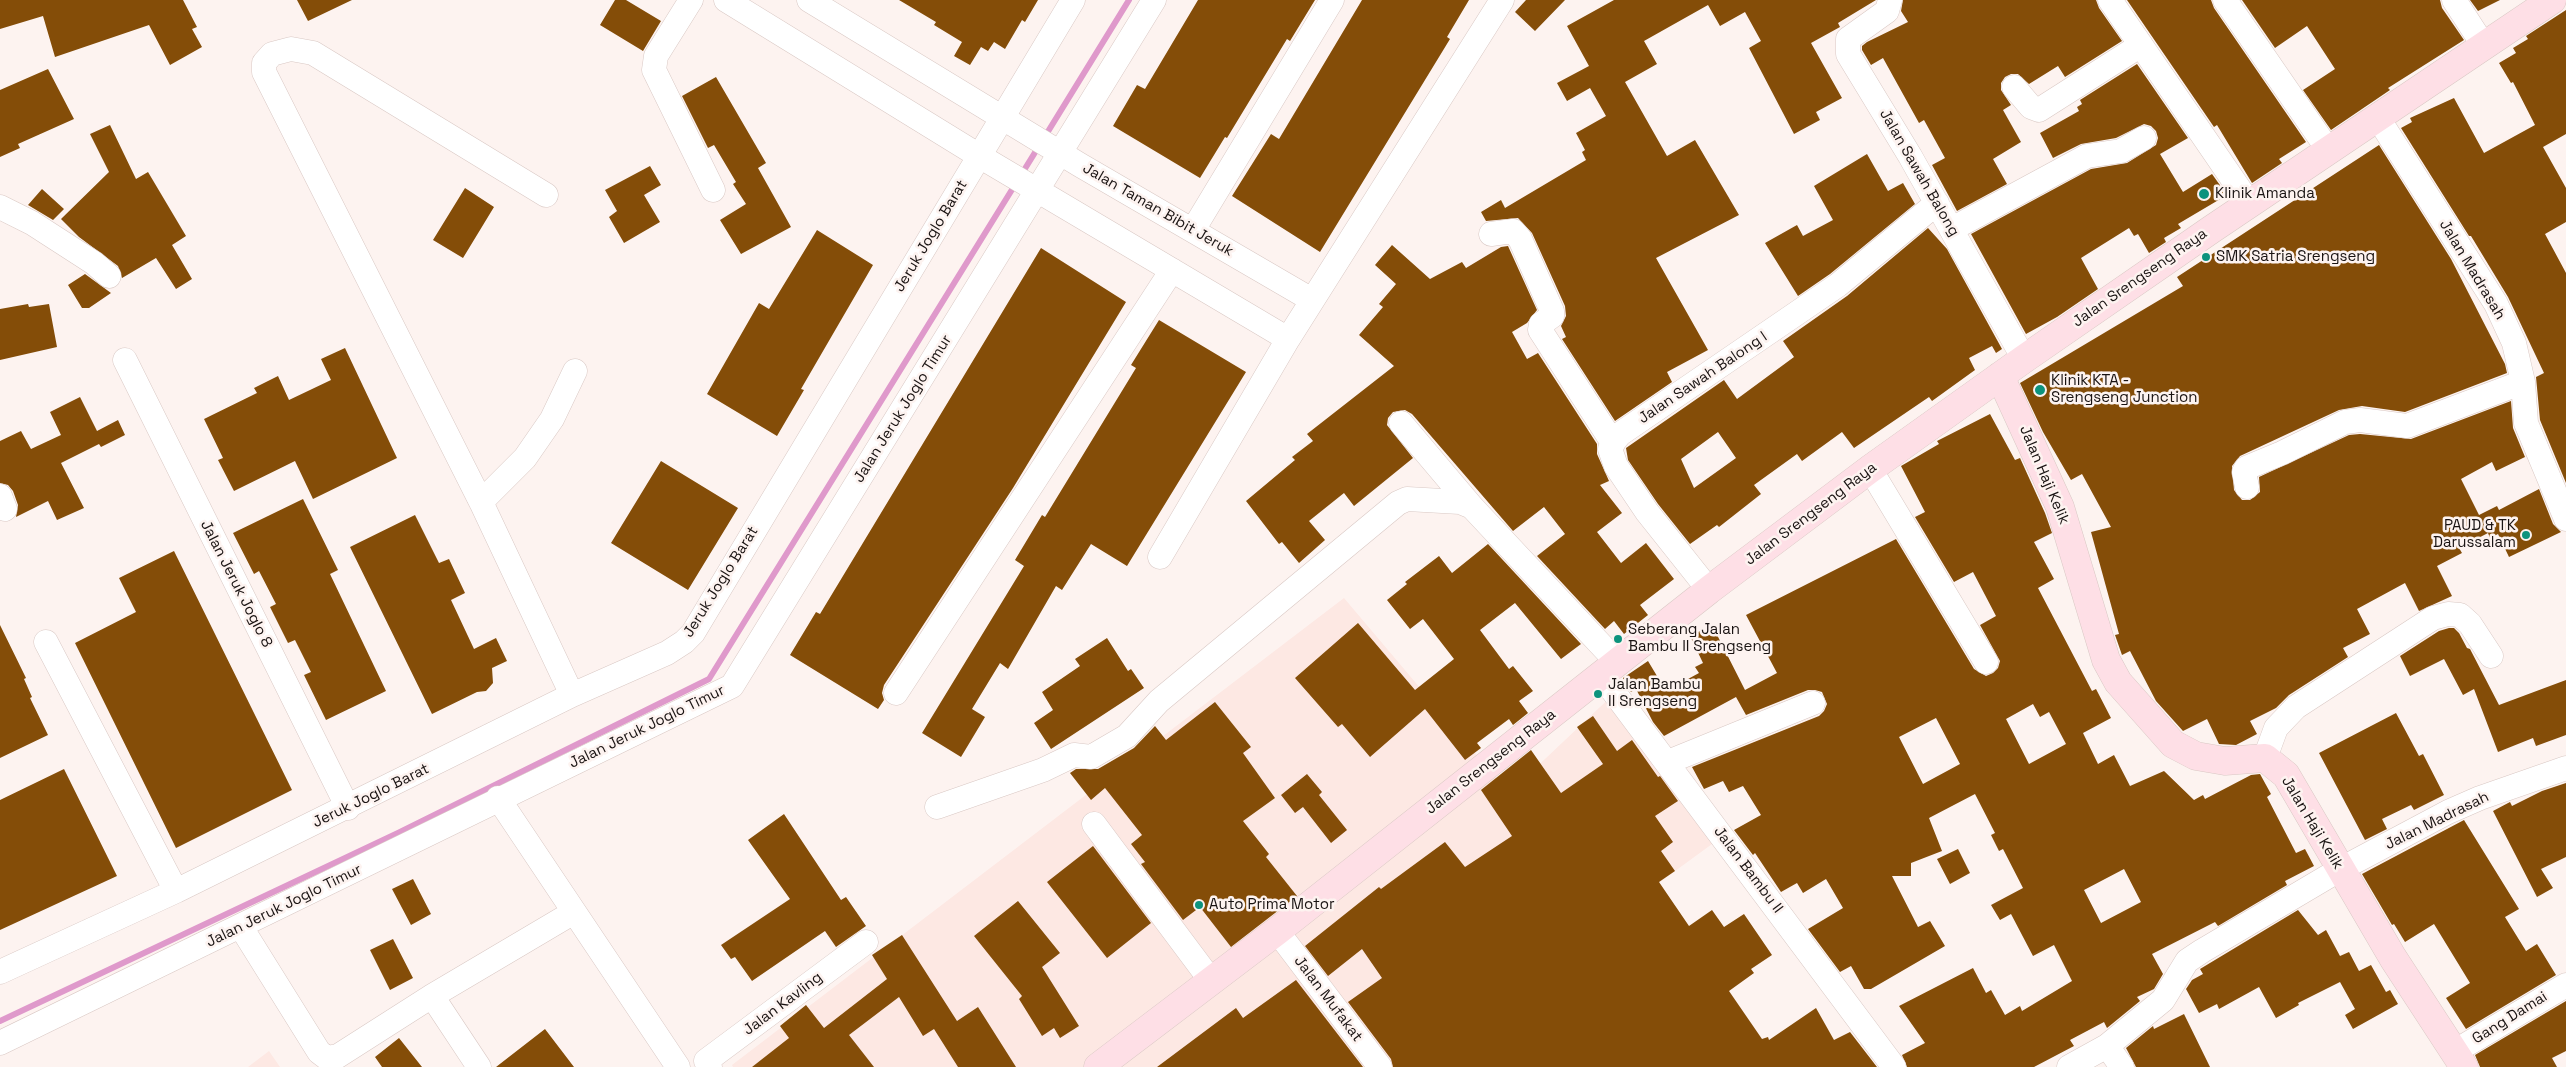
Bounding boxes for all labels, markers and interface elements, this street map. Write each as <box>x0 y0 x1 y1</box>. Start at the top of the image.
street label: Jalan Sawah Balong <box>1875 106 1963 240</box>
street label: Jalan Taman Bibit Jeruk <box>1079 159 1237 261</box>
street label: Jeruk Joglo Barat <box>890 177 972 295</box>
place label: Klinik Amanda <box>2215 185 2315 203</box>
marker: Klinik Amanda <box>2197 187 2211 201</box>
street label: Jalan Madrasah <box>2435 217 2509 323</box>
street label: Jalan Srengseng Raya <box>2069 225 2211 331</box>
place label: SMK Satria Srengseng <box>2216 248 2375 266</box>
marker: SMK Satria Srengseng <box>2200 251 2212 263</box>
street label: Jalan Sawah Balong I <box>1635 328 1771 428</box>
street label: Jalan Jeruk Joglo Timur <box>850 332 956 486</box>
place label: Klinik KTA - Srengseng Junction <box>2051 372 2197 407</box>
marker: Klinik KTA - Srengseng Junction <box>2033 383 2047 397</box>
street label: Jalan Haji Kelik <box>2015 423 2073 527</box>
street label: Jalan Srengseng Raya <box>1742 459 1880 569</box>
street label: Jalan Jeruk Joglo 8 <box>196 517 276 651</box>
place label: PAUD & TK Darussalam <box>2433 517 2516 552</box>
street label: Jeruk Joglo Barat <box>680 523 762 641</box>
marker: PAUD & TK Darussalam <box>2520 529 2532 541</box>
place label: Seberang Jalan Bambu II Srengseng <box>1628 621 1771 656</box>
marker: Seberang Jalan Bambu II Srengseng <box>1612 633 1624 645</box>
place label: Jalan Bambu II Srengseng <box>1608 676 1701 711</box>
street label: Jalan Jeruk Joglo Timur <box>566 681 728 773</box>
marker: Jalan Bambu II Srengseng <box>1592 688 1604 700</box>
street label: Jalan Srengseng Raya <box>1422 706 1560 818</box>
street label: Jeruk Joglo Barat <box>310 760 432 832</box>
street label: Jalan Haji Kelik <box>2277 773 2347 873</box>
street label: Jalan Madrasah <box>2382 788 2492 854</box>
street label: Jalan Bambu II <box>1710 823 1786 917</box>
street label: Jalan Jeruk Joglo Timur <box>203 860 365 952</box>
place label: Auto Prima Motor <box>1209 896 1335 914</box>
marker: Auto Prima Motor <box>1193 899 1205 911</box>
street label: Jalan Mufakat <box>1290 953 1366 1045</box>
street label: Jalan Kavling <box>740 968 826 1040</box>
street label: Gang Damai <box>2469 988 2551 1048</box>

